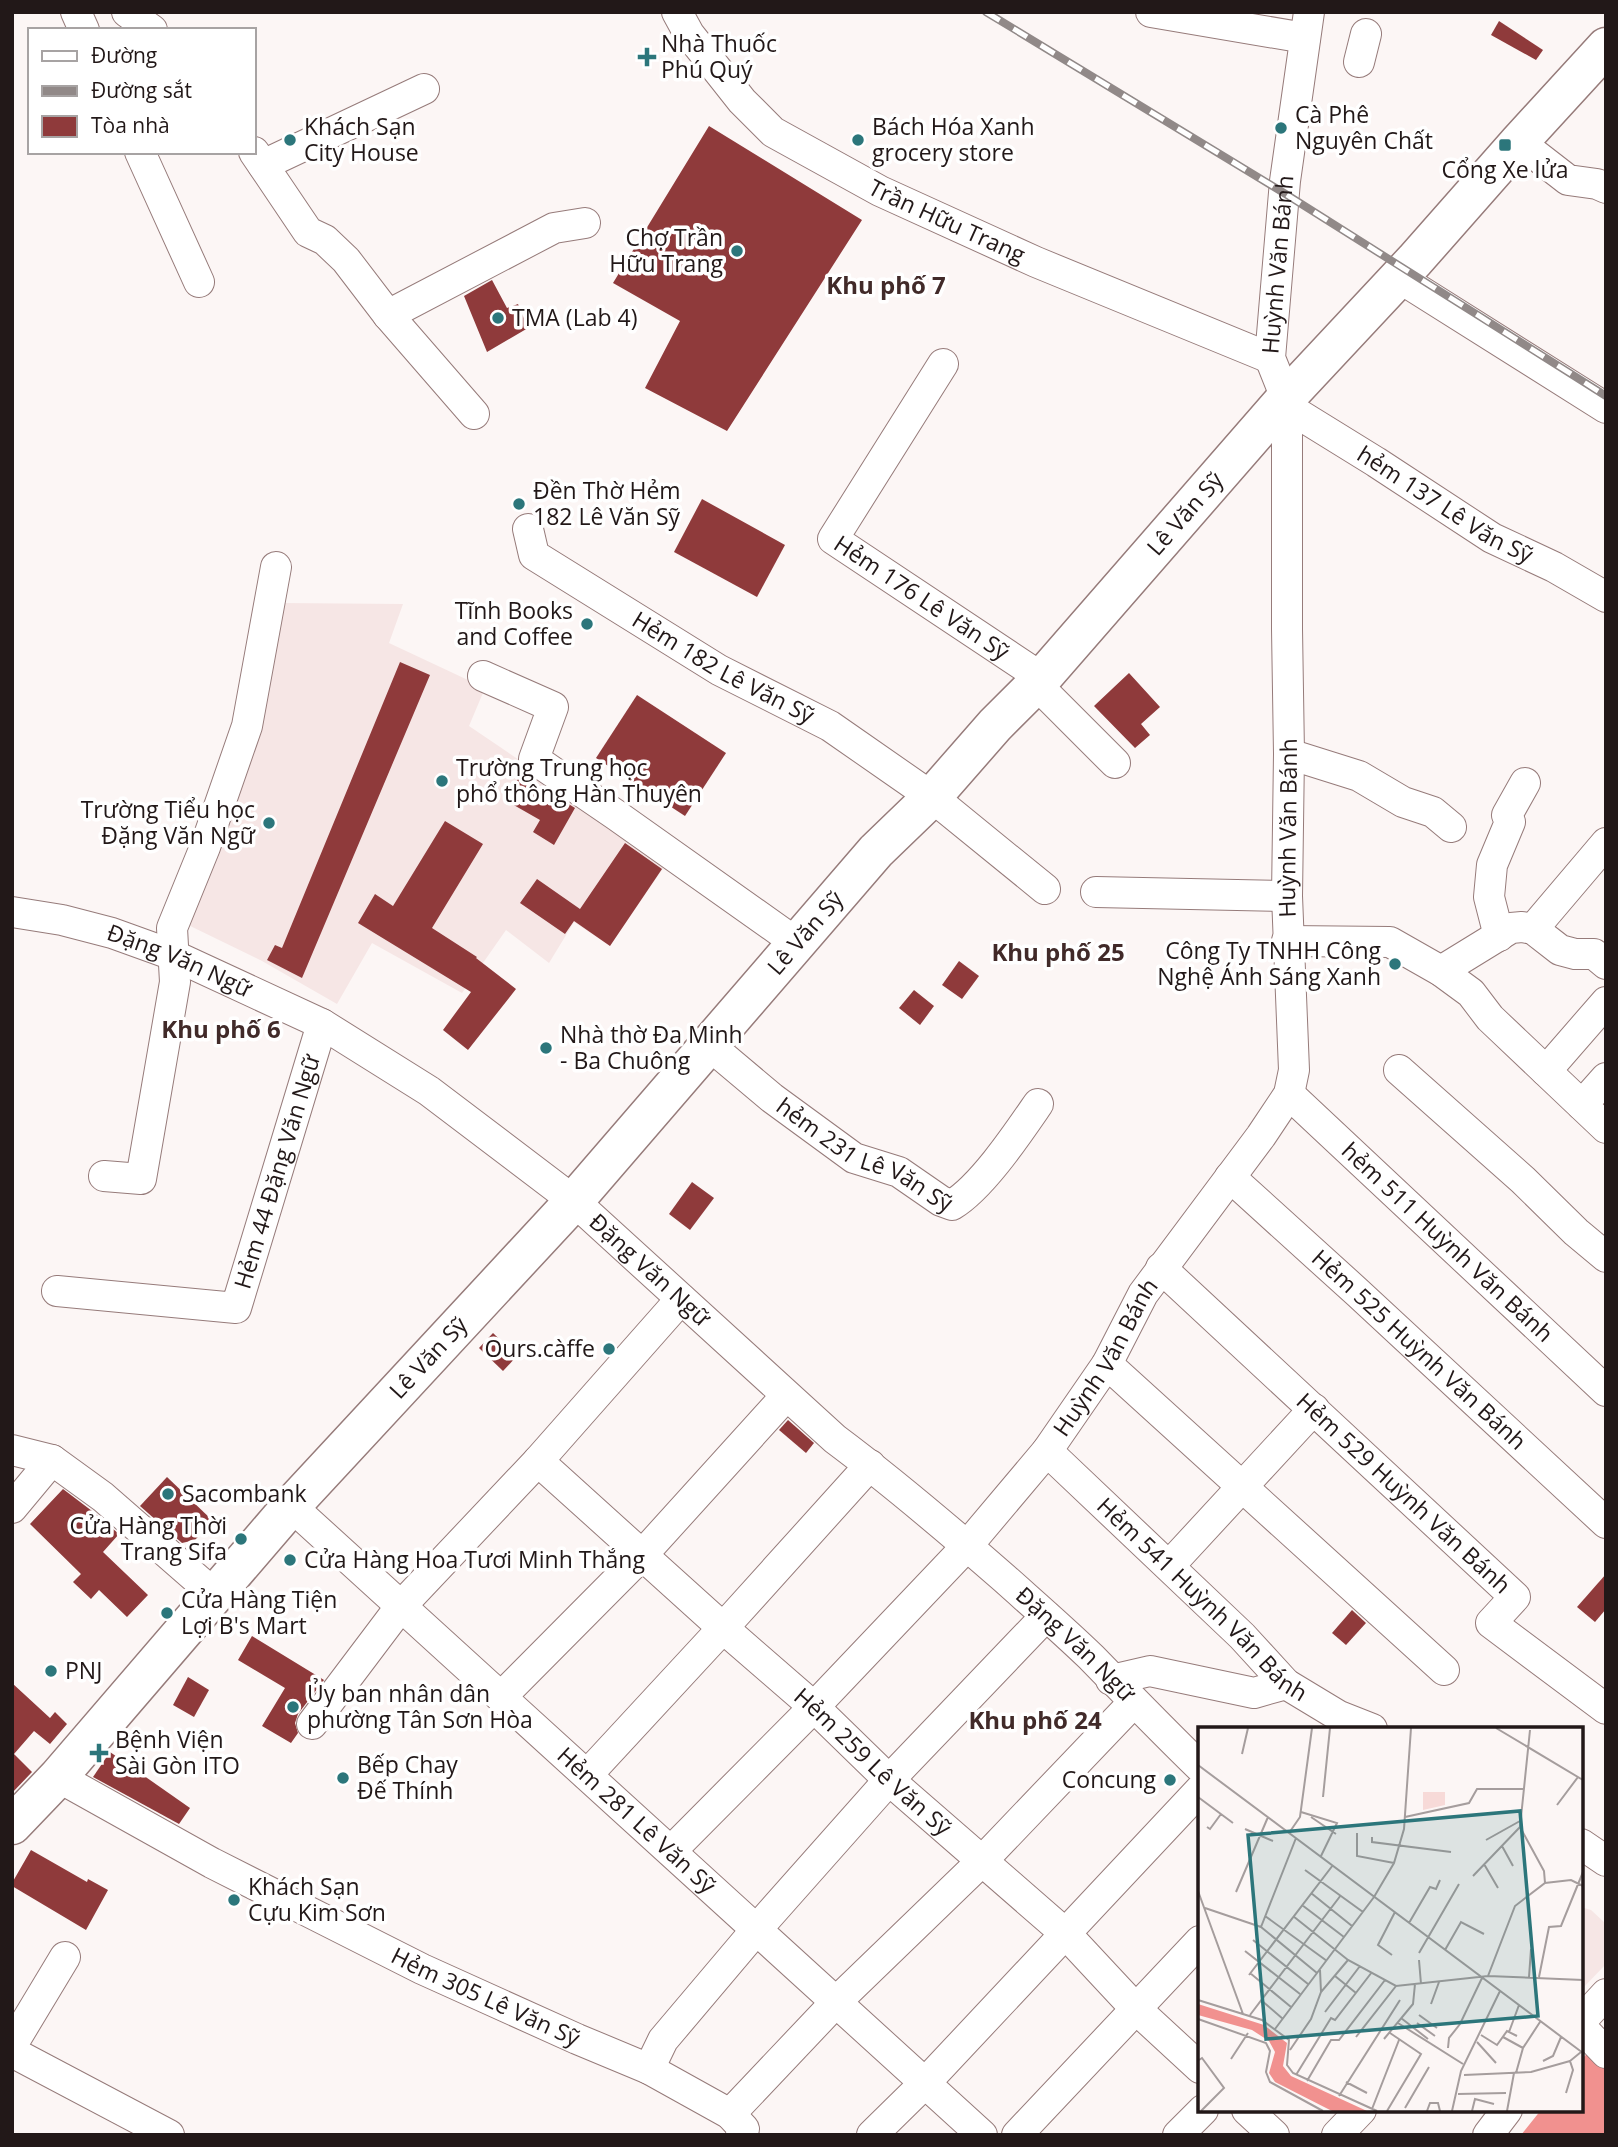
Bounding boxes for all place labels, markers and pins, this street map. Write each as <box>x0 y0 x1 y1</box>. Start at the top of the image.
place label: Nhà Thuốc Phú Quý <box>661 27 777 85</box>
marker: Nhà Thuốc Phú Quý <box>639 49 655 65</box>
place label: Cà Phê Nguyên Chất <box>1295 98 1433 156</box>
place label: Khách Sạn City House <box>304 110 419 168</box>
place label: Bách Hóa Xanh grocery store <box>872 110 1035 168</box>
marker: Cà Phê Nguyên Chất <box>1273 120 1289 136</box>
marker: Khách Sạn City House <box>282 132 298 148</box>
marker: Bách Hóa Xanh grocery store <box>850 132 866 148</box>
marker: Cổng Xe lửa <box>1497 137 1513 153</box>
place label: Cổng Xe lửa <box>1442 153 1568 185</box>
place label: Chợ Trần Hữu Trang <box>609 221 723 279</box>
marker: Chợ Trần Hữu Trang <box>729 243 745 259</box>
place label: TMA (Lab 4) <box>512 301 637 333</box>
marker: TMA (Lab 4) <box>490 310 506 326</box>
place label: Đền Thờ Hẻm 182 Lê Văn Sỹ <box>533 474 681 532</box>
marker: Đền Thờ Hẻm 182 Lê Văn Sỹ <box>511 496 527 512</box>
place label: Tĩnh Books and Coffee <box>455 594 573 652</box>
marker: Tĩnh Books and Coffee <box>579 616 595 632</box>
place label: Trường Trung học phổ thông Hàn Thuyên <box>456 751 702 809</box>
marker: Trường Trung học phổ thông Hàn Thuyên <box>434 773 450 789</box>
place label: Trường Tiểu học Đặng Văn Ngữ <box>81 793 256 851</box>
marker: Trường Tiểu học Đặng Văn Ngữ <box>261 815 277 831</box>
place label: Công Ty TNHH Công Nghệ Ánh Sáng Xanh <box>1157 934 1382 992</box>
marker: Công Ty TNHH Công Nghệ Ánh Sáng Xanh <box>1387 956 1403 972</box>
place label: Nhà thờ Đa Minh - Ba Chuông <box>560 1018 743 1076</box>
marker: Nhà thờ Đa Minh - Ba Chuông <box>538 1040 554 1056</box>
place label: Ours.càffe <box>484 1332 595 1364</box>
marker: Ours.càffe <box>601 1341 617 1357</box>
place label: Sacombank <box>182 1477 307 1509</box>
marker: Sacombank <box>160 1486 176 1502</box>
place label: Cửa Hàng Thời Trang Sifa <box>70 1509 227 1567</box>
marker: Cửa Hàng Thời Trang Sifa <box>233 1531 249 1547</box>
place label: Cửa Hàng Hoa Tươi Minh Thắng <box>304 1543 645 1575</box>
marker: Cửa Hàng Hoa Tươi Minh Thắng <box>282 1552 298 1568</box>
place label: Cửa Hàng Tiện Lợi B's Mart <box>181 1583 337 1641</box>
marker: Cửa Hàng Tiện Lợi B's Mart <box>159 1605 175 1621</box>
place label: PNJ <box>65 1654 102 1686</box>
marker: PNJ <box>43 1663 59 1679</box>
place label: Ủy ban nhân dân phường Tân Sơn Hòa <box>307 1677 533 1735</box>
marker: Ủy ban nhân dân phường Tân Sơn Hòa <box>285 1699 301 1715</box>
place label: Bệnh Viện Sài Gòn ITO <box>115 1723 240 1781</box>
marker: Bệnh Viện Sài Gòn ITO <box>89 1743 109 1763</box>
place label: Bếp Chay Đế Thính <box>357 1748 458 1806</box>
place label: Concung <box>1062 1763 1157 1795</box>
marker: Bếp Chay Đế Thính <box>335 1770 351 1786</box>
marker: Concung <box>1162 1772 1178 1788</box>
place label: Khách Sạn Cựu Kim Sơn <box>248 1870 386 1928</box>
marker: Khách Sạn Cựu Kim Sơn <box>226 1892 242 1908</box>

